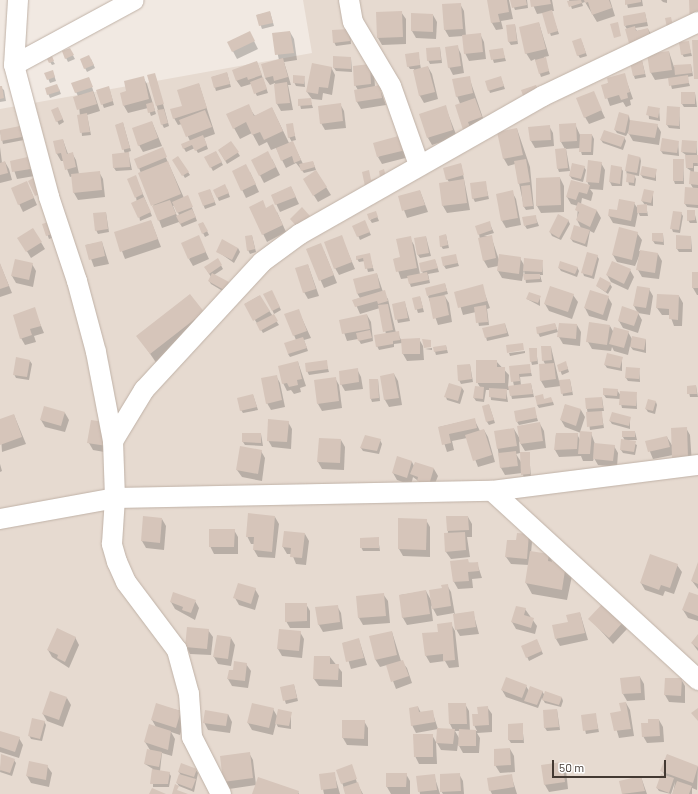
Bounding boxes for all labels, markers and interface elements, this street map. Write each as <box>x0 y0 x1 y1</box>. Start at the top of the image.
scale bar <box>554 752 668 778</box>
text: 50 m <box>559 760 584 774</box>

